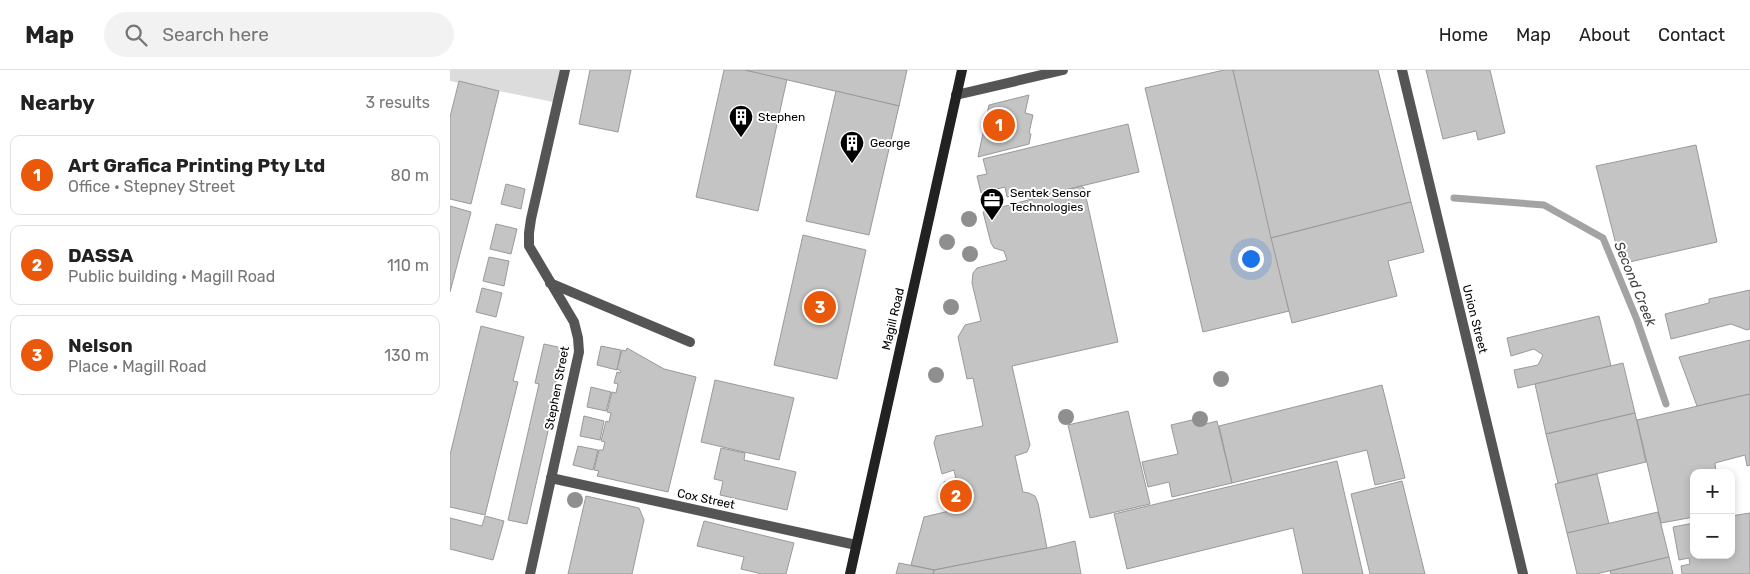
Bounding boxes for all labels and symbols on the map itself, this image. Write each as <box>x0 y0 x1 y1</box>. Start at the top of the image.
building icon: Stephen <box>728 104 754 138</box>
pin: 1 <box>983 106 1015 144</box>
place label: Stephen <box>758 110 805 124</box>
building icon: George <box>839 130 865 164</box>
place label: George <box>870 136 910 150</box>
place label: Sentek Sensor Technologies <box>1010 186 1091 214</box>
office icon: Sentek Sensor Technologies <box>979 187 1005 221</box>
water label: Second Creek <box>1610 239 1660 330</box>
your location <box>1238 246 1264 272</box>
street label: Union Street <box>1460 283 1490 355</box>
street label: Magill Road <box>879 287 907 351</box>
pin: 3 <box>804 288 836 326</box>
street label: Stephen Street <box>542 345 572 431</box>
pin: 2 <box>940 477 972 515</box>
street label: Cox Street <box>676 486 737 512</box>

